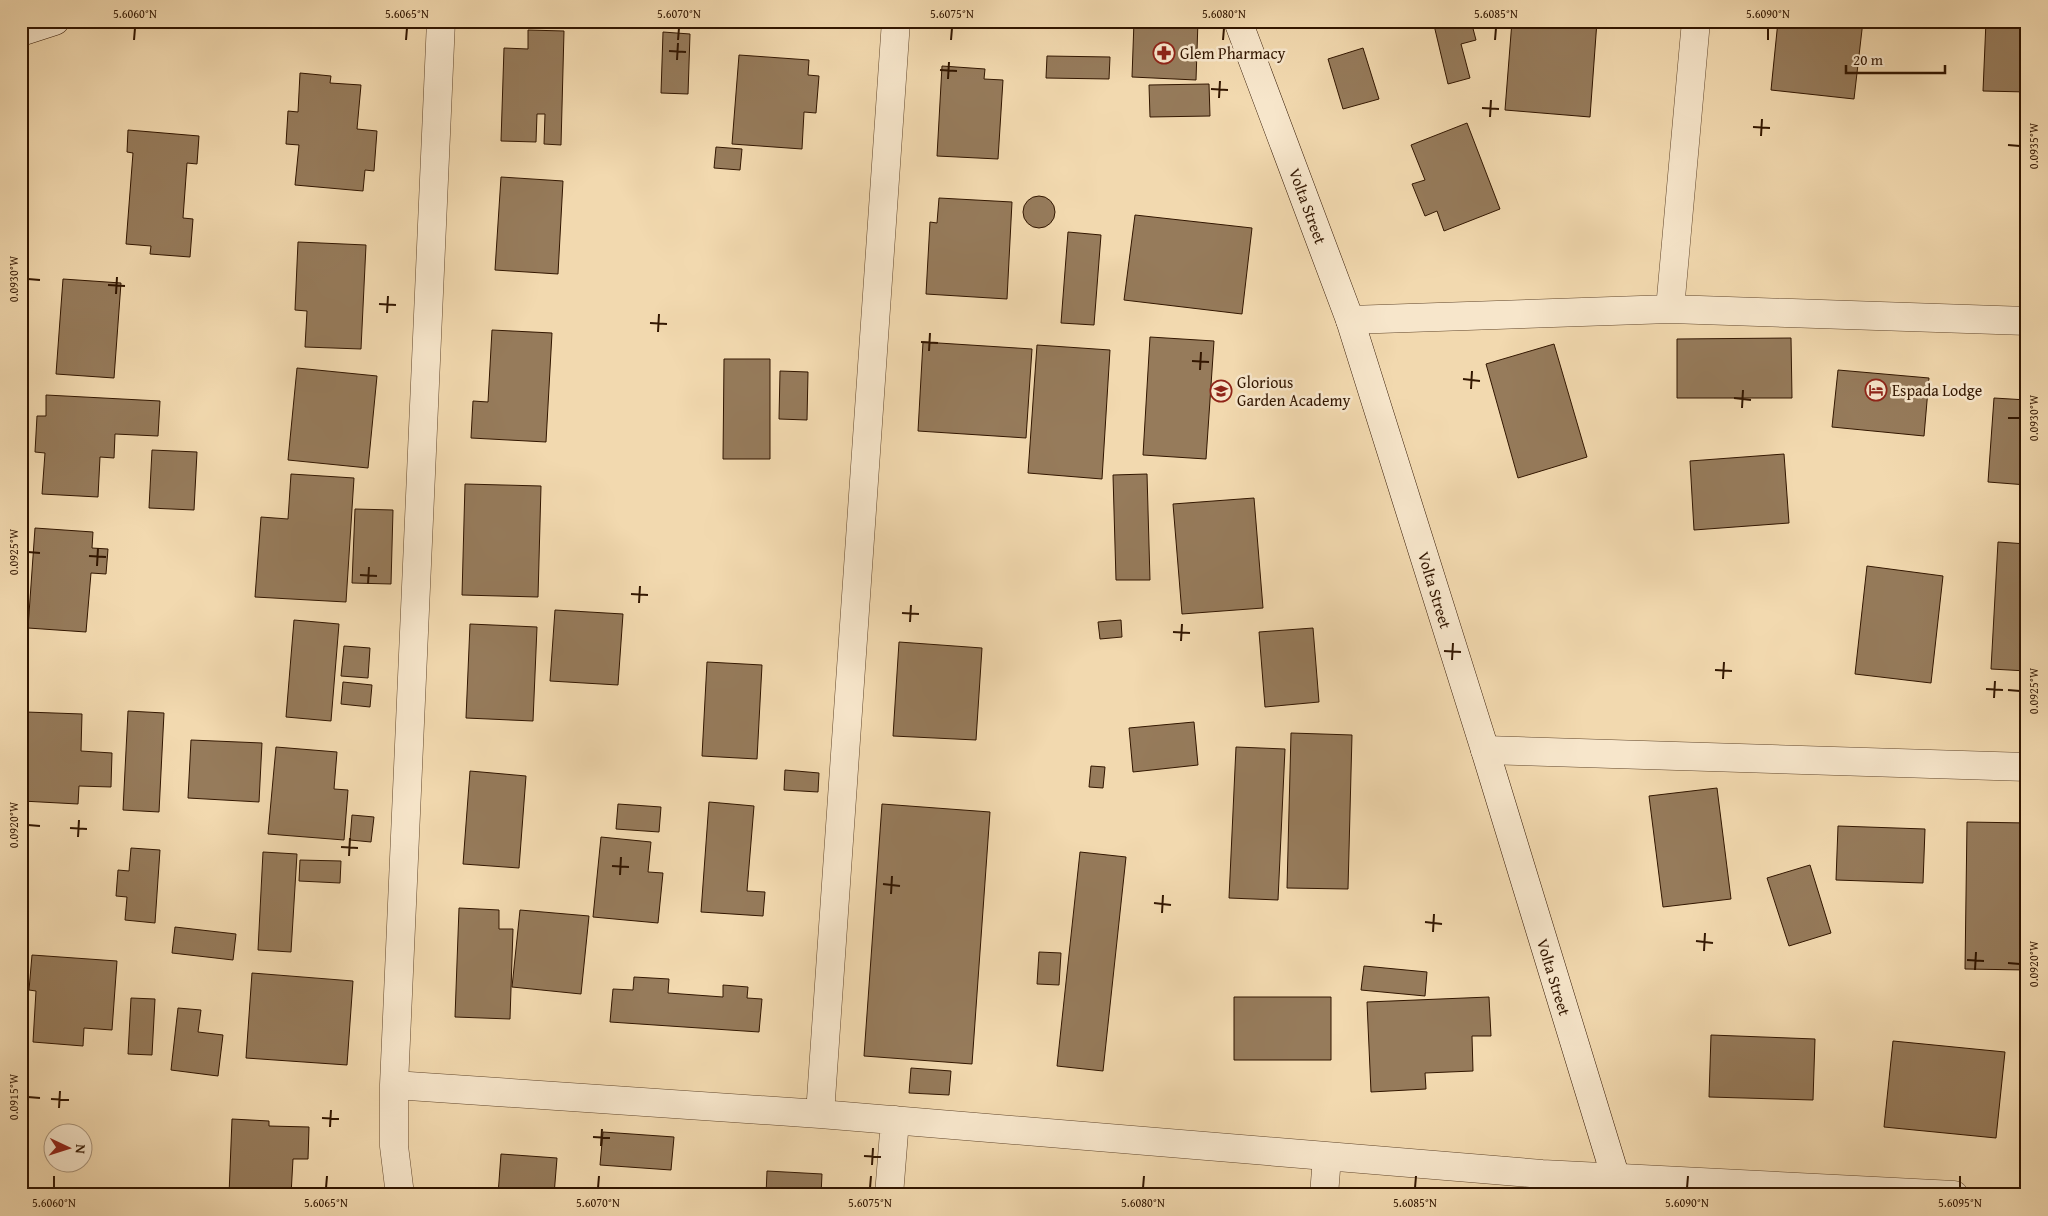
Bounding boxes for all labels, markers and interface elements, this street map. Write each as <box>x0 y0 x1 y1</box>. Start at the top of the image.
text: 5.6060°N <box>113 5 157 22</box>
text: 5.6065°N <box>385 5 429 22</box>
text: 5.6070°N <box>657 5 701 22</box>
text: 5.6075°N <box>930 5 974 22</box>
text: 5.6080°N <box>1202 5 1246 22</box>
text: 5.6085°N <box>1474 5 1518 22</box>
text: 5.6090°N <box>1746 5 1790 22</box>
pharmacy icon: Glem Pharmacy <box>1152 41 1176 65</box>
place label: Glem Pharmacy <box>1180 41 1285 65</box>
scale bar <box>1846 42 1944 74</box>
text: 20 m <box>1853 49 1884 70</box>
text: 0.0935°W <box>2025 122 2042 169</box>
street label: Volta Street <box>1283 165 1333 248</box>
text: 0.0930°W <box>5 255 22 302</box>
place label: Glorious Garden Academy <box>1237 370 1350 412</box>
hotel icon: Espada Lodge <box>1864 378 1888 402</box>
place label: Espada Lodge <box>1892 378 1982 402</box>
school or university icon: Glorious Garden Academy <box>1209 379 1233 403</box>
text: 0.0930°W <box>2025 394 2042 441</box>
text: 0.0925°W <box>5 528 22 575</box>
street label: Volta Street <box>1412 549 1458 632</box>
text: 0.0925°W <box>2025 667 2042 714</box>
text: 0.0920°W <box>5 801 22 848</box>
street label: Volta Street <box>1531 936 1577 1019</box>
text: 0.0920°W <box>2025 940 2042 987</box>
text: 0.0915°W <box>5 1073 22 1120</box>
north arrow <box>42 1124 92 1174</box>
text: N <box>71 1144 91 1155</box>
text: 5.6060°N <box>32 1194 76 1211</box>
text: 5.6065°N <box>304 1194 348 1211</box>
text: 5.6070°N <box>576 1194 620 1211</box>
text: 5.6075°N <box>848 1194 892 1211</box>
text: 5.6080°N <box>1121 1194 1165 1211</box>
text: 5.6085°N <box>1393 1194 1437 1211</box>
text: 5.6090°N <box>1665 1194 1709 1211</box>
text: 5.6095°N <box>1938 1194 1982 1211</box>

